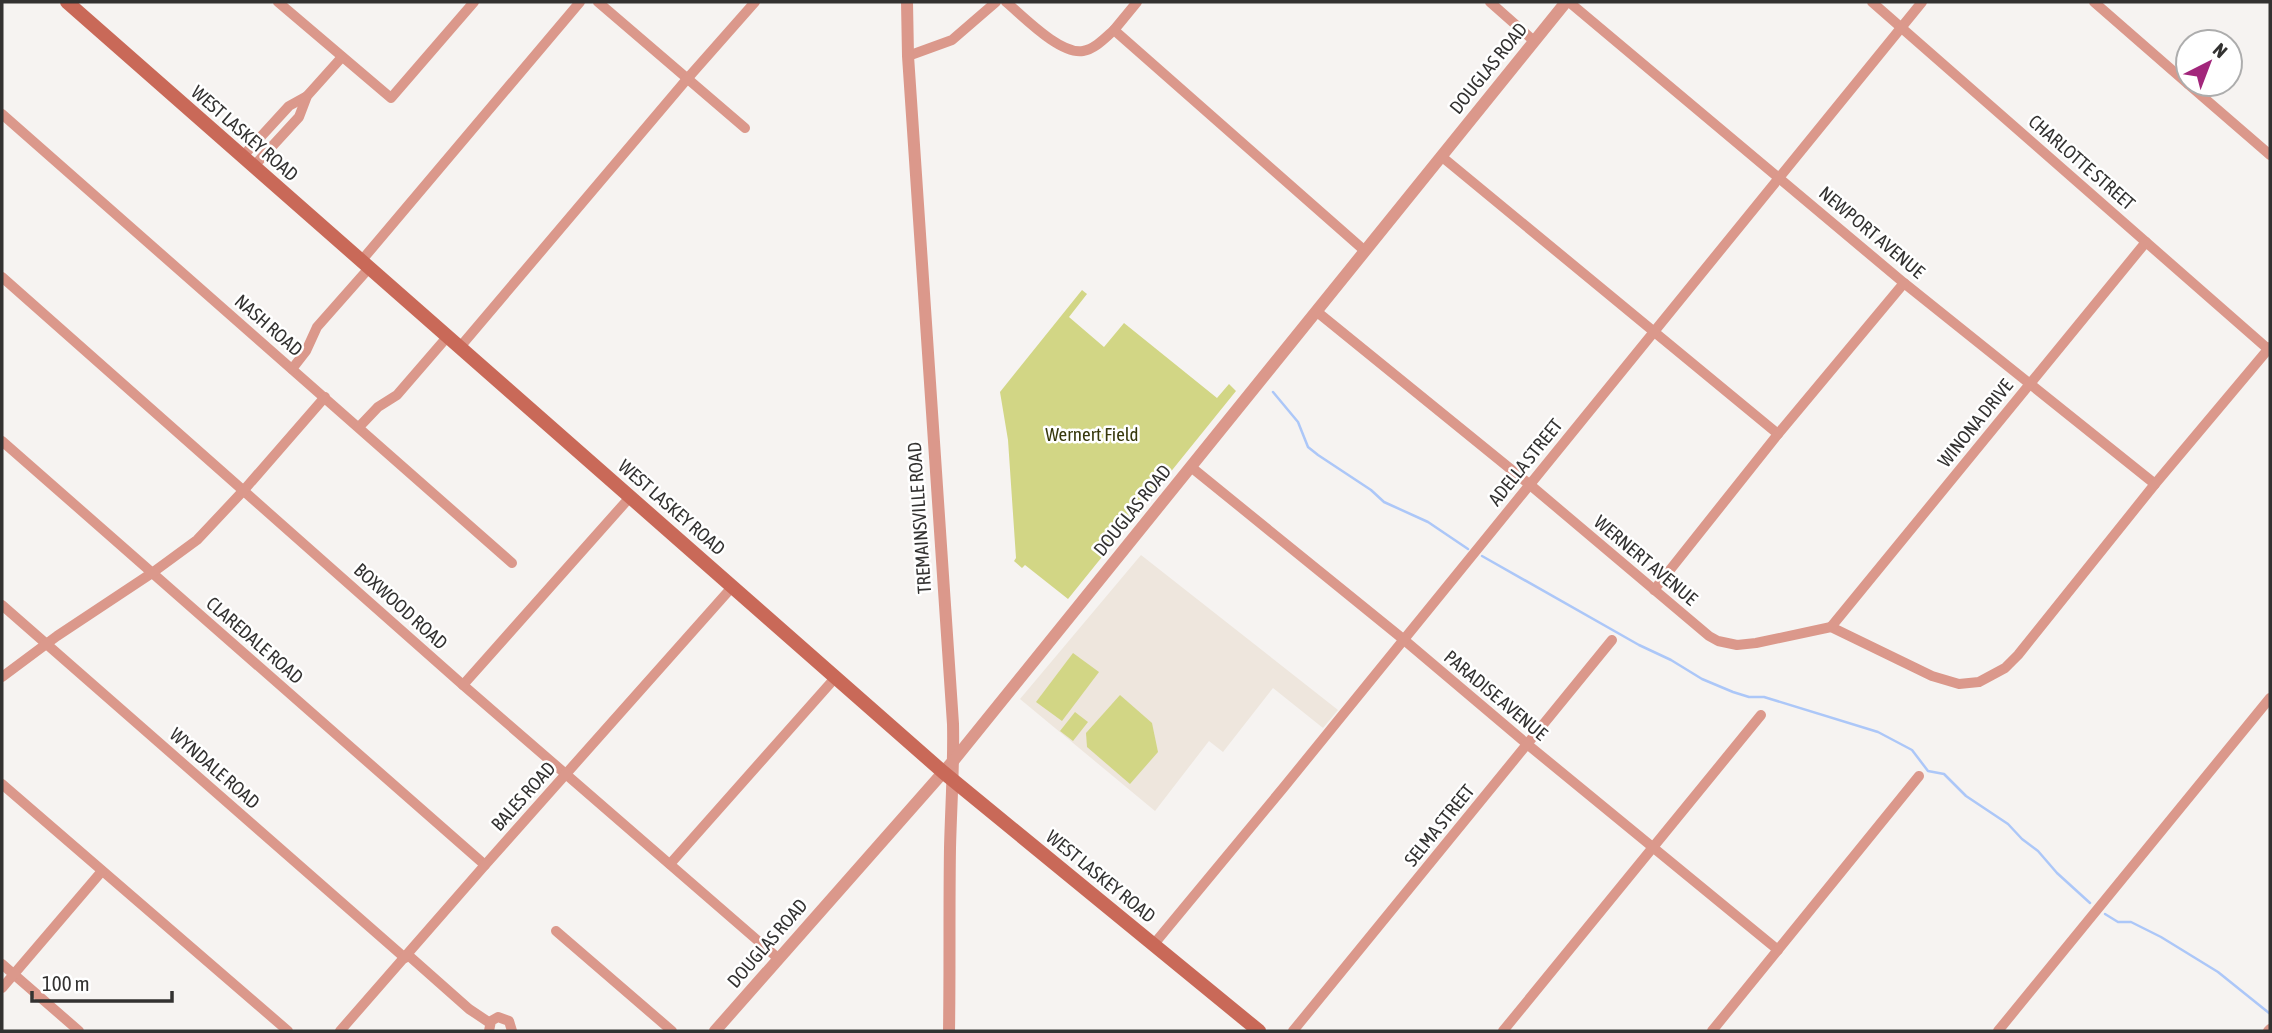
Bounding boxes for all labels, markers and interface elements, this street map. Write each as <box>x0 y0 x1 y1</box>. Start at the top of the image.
street label: DOUGLAS ROAD <box>1445 18 1531 118</box>
north arrow <box>2174 28 2244 98</box>
text: N <box>2209 38 2232 62</box>
street label: WEST LASKEY ROAD <box>187 81 303 185</box>
street label: CHARLOTTE STREET <box>2024 110 2140 215</box>
street label: NEWPORT AVENUE <box>1815 182 1929 282</box>
street label: NASH ROAD <box>231 290 307 360</box>
street label: WINONA DRIVE <box>1933 375 2017 471</box>
street label: ADELLA STREET <box>1483 414 1567 510</box>
park label: Wernert Field <box>1045 423 1139 445</box>
street label: TREMAINSVILLE ROAD <box>903 441 935 595</box>
street label: WEST LASKEY ROAD <box>614 455 730 559</box>
street label: DOUGLAS ROAD <box>1089 460 1175 560</box>
street label: WERNERT AVENUE <box>1590 510 1702 610</box>
street label: BOXWOOD ROAD <box>350 558 452 654</box>
street label: CLAREDALE ROAD <box>202 592 308 688</box>
street label: PARADISE AVENUE <box>1440 646 1552 744</box>
street label: WYNDALE ROAD <box>166 723 264 813</box>
street label: BALES ROAD <box>486 757 560 835</box>
street label: SELMA STREET <box>1399 779 1479 870</box>
street label: WEST LASKEY ROAD <box>1042 825 1160 927</box>
street label: DOUGLAS ROAD <box>722 894 812 992</box>
scale bar <box>32 960 172 1004</box>
text: 100 m <box>42 971 90 995</box>

